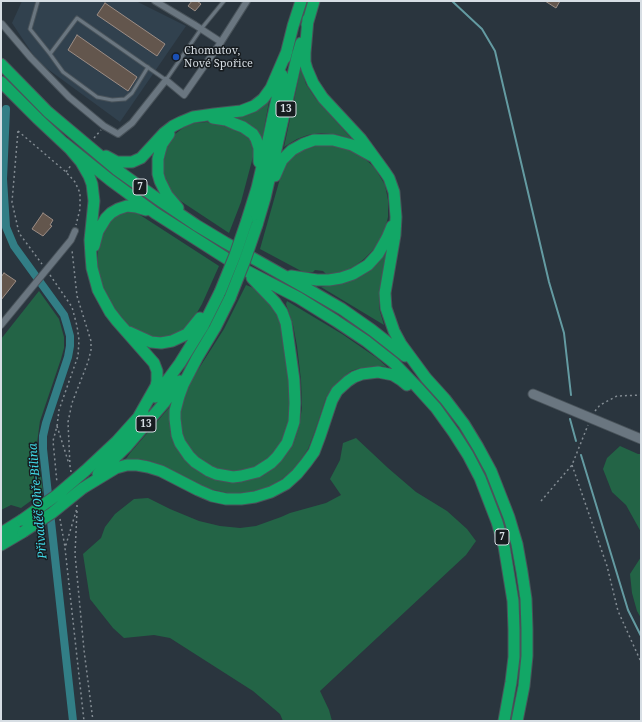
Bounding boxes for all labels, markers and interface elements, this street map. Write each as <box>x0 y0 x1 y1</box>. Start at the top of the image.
place label: Chomutov, Nové Spořice <box>184 44 253 70</box>
marker: Chomutov, Nové Spořice <box>171 52 181 62</box>
road number: 13 <box>276 101 296 117</box>
road number: 7 <box>133 179 147 195</box>
road number: 13 <box>136 416 156 432</box>
water label: Přivaděč Ohře-Bílina <box>26 443 50 559</box>
road number: 7 <box>495 529 509 545</box>

